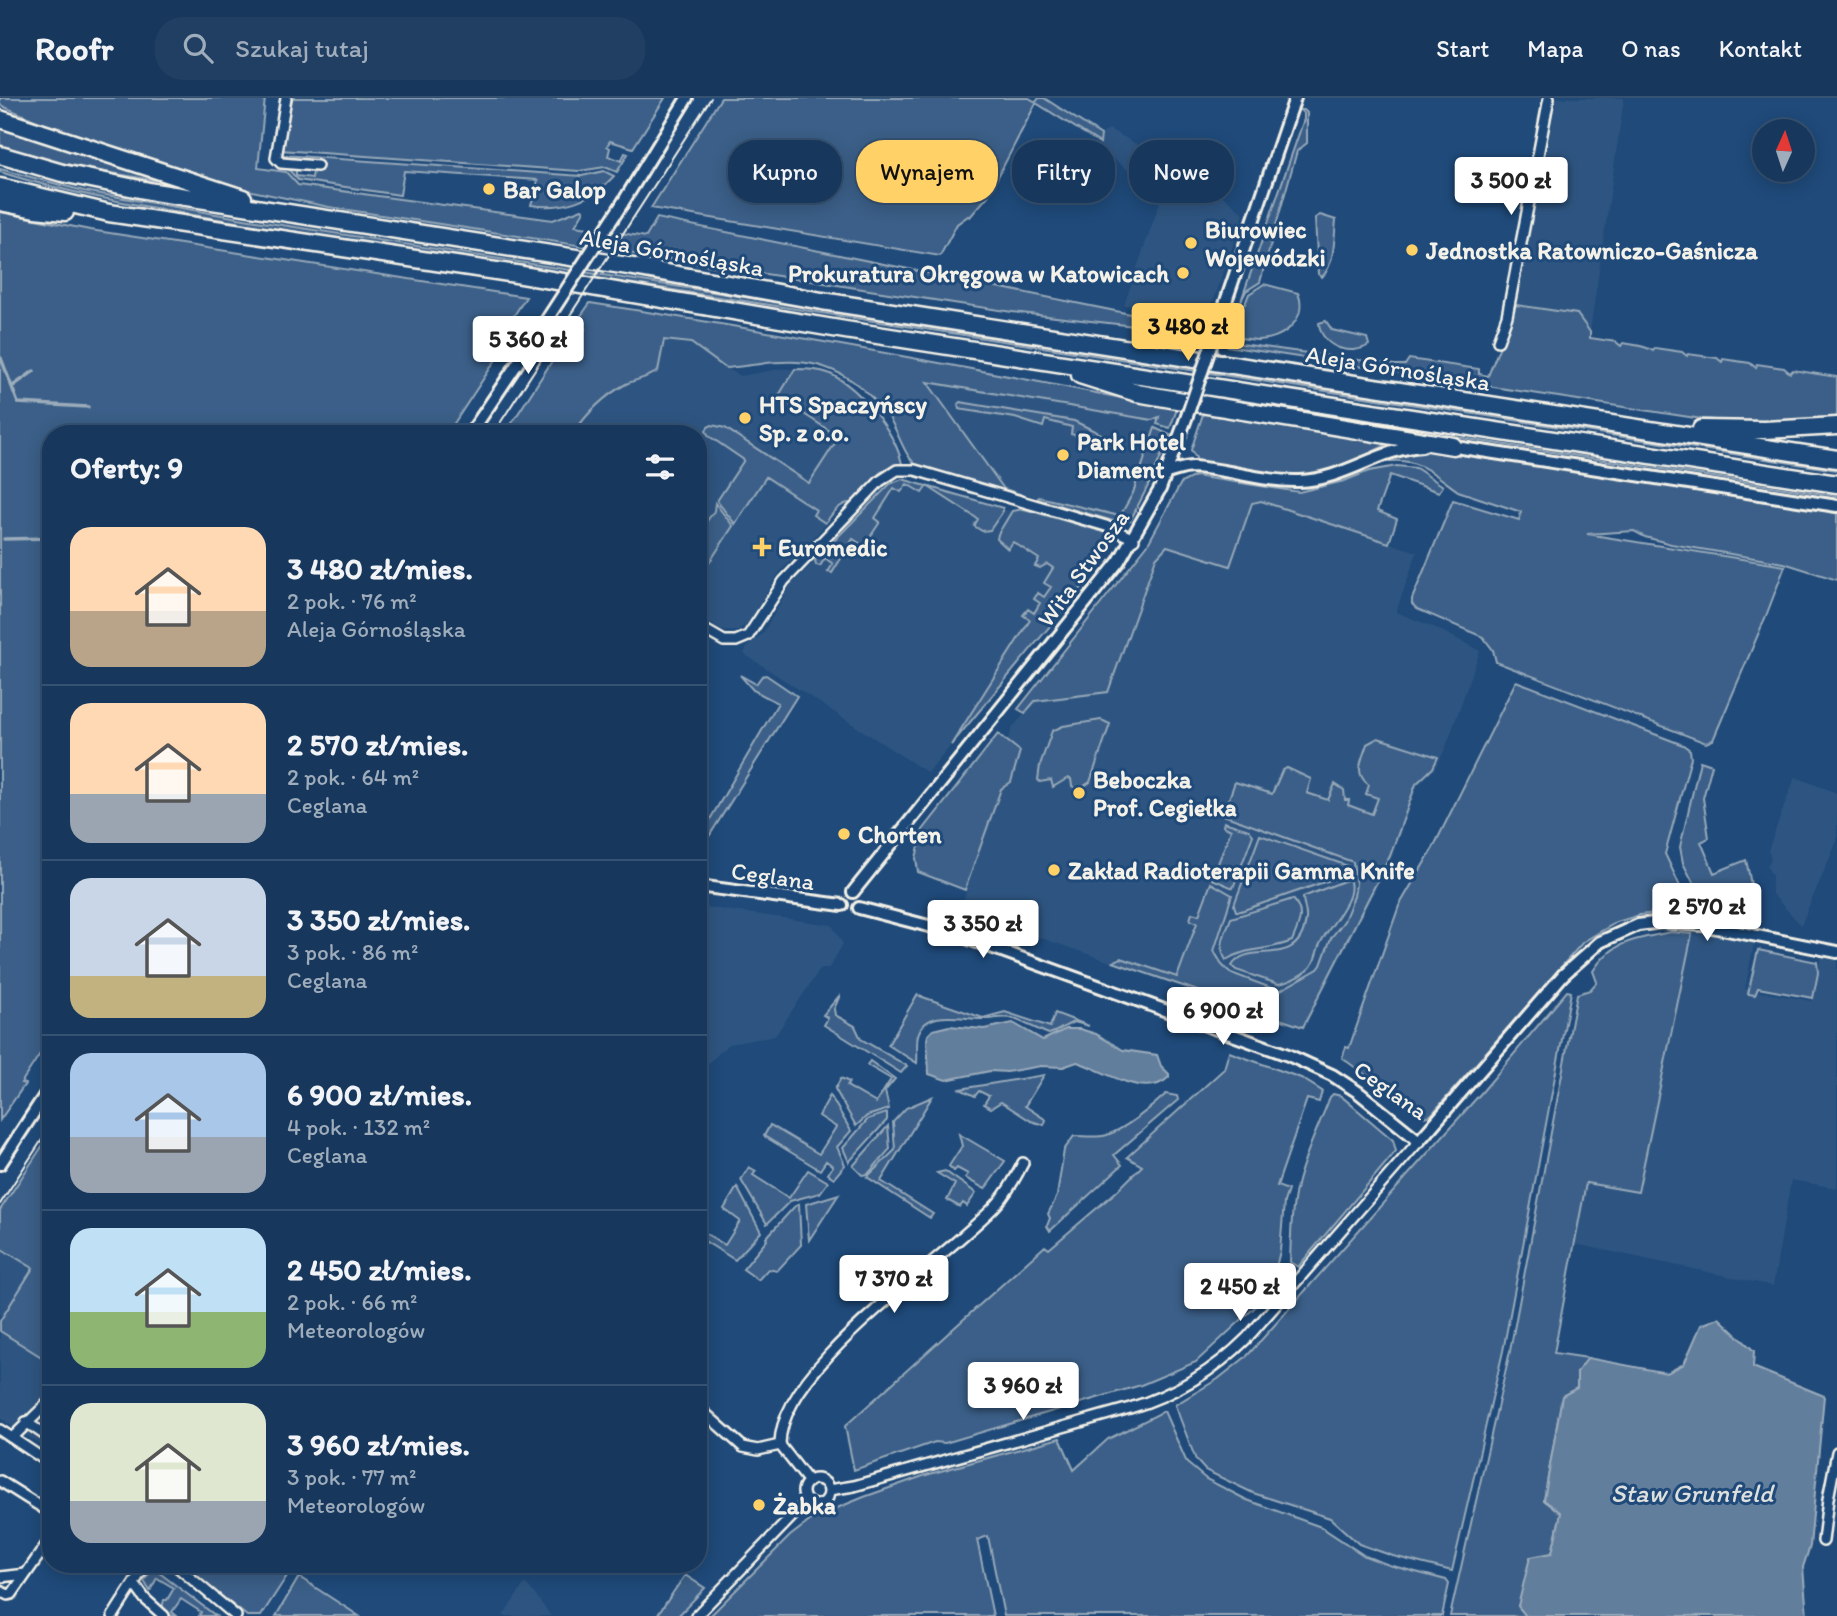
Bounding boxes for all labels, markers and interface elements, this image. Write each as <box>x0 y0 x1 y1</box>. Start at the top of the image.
search box <box>155 17 645 80</box>
text: Roofr <box>35 29 113 68</box>
icon: search <box>179 29 217 67</box>
text: Szukaj tutaj <box>235 32 369 64</box>
text: Start <box>1436 34 1489 63</box>
text: Mapa <box>1527 34 1583 63</box>
text: O nas <box>1621 34 1681 63</box>
text: Kontakt <box>1719 34 1802 63</box>
north arrow <box>1752 119 1815 182</box>
map controls <box>1752 119 1815 182</box>
chip: Kupno <box>728 140 842 203</box>
chip: Wynajem <box>856 140 998 203</box>
chip: Filtry <box>1012 140 1115 203</box>
chip: Nowe <box>1129 140 1234 203</box>
pin: 3 500 zł <box>1439 158 1583 217</box>
text: 3 500 zł <box>1471 166 1551 194</box>
place label: Bar Galop <box>503 175 606 205</box>
marker: Bar Galop <box>481 181 497 197</box>
place label: Biurowiec Wojewódzki <box>1205 215 1325 273</box>
street label: Aleja Górnośląska <box>578 222 767 283</box>
marker: Biurowiec Wojewódzki <box>1183 235 1199 251</box>
place label: Jednostka Ratowniczo-Gaśnicza <box>1425 236 1758 265</box>
marker: Jednostka Ratowniczo-Gaśnicza <box>1404 242 1420 258</box>
place label: Prokuratura Okręgowa w Katowicach <box>788 259 1169 289</box>
marker: Prokuratura Okręgowa w Katowicach <box>1175 265 1191 281</box>
pin: 3 480 zł <box>1116 303 1260 363</box>
text: 3 480 zł <box>1148 312 1228 340</box>
pin: 5 360 zł <box>456 316 600 376</box>
text: 5 360 zł <box>489 325 567 353</box>
street label: Aleja Górnośląska <box>1304 339 1493 397</box>
place label: HTS Spaczyńscy Sp. z o.o. <box>759 390 927 448</box>
marker: HTS Spaczyńscy Sp. z o.o. <box>737 410 753 426</box>
place label: Park Hotel Diament <box>1077 427 1186 484</box>
marker: Park Hotel Diament <box>1055 447 1071 463</box>
icon: filters <box>641 448 679 486</box>
text: Oferty: 9 <box>70 449 183 486</box>
street label: Wita Stwosza <box>1031 503 1136 632</box>
place label: Euromedic <box>778 533 887 562</box>
marker: Euromedic <box>752 537 772 557</box>
text: 3 480 zł/mies. <box>287 550 473 587</box>
icon: home <box>126 555 210 639</box>
text: 2 pok. · 76 m² <box>287 587 417 615</box>
text: Aleja Górnośląska <box>287 615 466 643</box>
text: 2 570 zł/mies. <box>287 726 468 763</box>
icon: home <box>126 731 210 815</box>
text: 2 pok. · 64 m² <box>287 763 419 791</box>
place label: Beboczka Prof. Cegiełka <box>1093 765 1237 823</box>
marker: Beboczka Prof. Cegiełka <box>1071 785 1087 801</box>
text: Ceglana <box>287 791 367 819</box>
place label: Chorten <box>858 820 942 849</box>
marker: Chorten <box>836 826 852 842</box>
street label: Ceglana <box>729 856 817 896</box>
place label: Zakład Radioterapii Gamma Knife <box>1068 856 1415 886</box>
marker: Zakład Radioterapii Gamma Knife <box>1046 862 1062 878</box>
pin: 2 570 zł <box>1635 884 1779 943</box>
text: 2 570 zł <box>1668 892 1746 920</box>
pin: 3 350 zł <box>911 900 1055 960</box>
text: 3 350 zł/mies. <box>287 901 470 938</box>
icon: home <box>126 906 210 990</box>
text: 3 350 zł <box>944 909 1022 937</box>
text: 3 pok. · 86 m² <box>287 938 418 966</box>
text: Ceglana <box>287 966 367 994</box>
pin: 6 900 zł <box>1151 988 1295 1047</box>
text: 6 900 zł <box>1183 996 1263 1024</box>
street label: Ceglana <box>1348 1054 1434 1126</box>
text: 6 900 zł/mies. <box>287 1076 472 1113</box>
icon: home <box>126 1081 210 1165</box>
text: 4 pok. · 132 m² <box>287 1113 430 1141</box>
text: Ceglana <box>287 1141 367 1169</box>
text: 2 450 zł/mies. <box>287 1251 472 1288</box>
icon: home <box>126 1256 210 1340</box>
pin: 7 370 zł <box>822 1256 966 1315</box>
text: 7 370 zł <box>855 1264 933 1292</box>
pin: 2 450 zł <box>1168 1264 1312 1323</box>
text: 2 450 zł <box>1200 1272 1280 1300</box>
text: 2 pok. · 66 m² <box>287 1288 418 1316</box>
text: Meteorologów <box>287 1316 425 1344</box>
pin: 3 960 zł <box>951 1362 1095 1422</box>
text: 3 960 zł <box>984 1371 1062 1399</box>
text: 3 960 zł/mies. <box>287 1426 470 1463</box>
icon: home <box>126 1431 210 1515</box>
text: 3 pok. · 77 m² <box>287 1463 416 1491</box>
water label: Staw Grunfeld <box>1611 1477 1775 1509</box>
text: Meteorologów <box>287 1491 425 1519</box>
place label: Żabka <box>773 1491 836 1520</box>
marker: Żabka <box>751 1497 767 1513</box>

